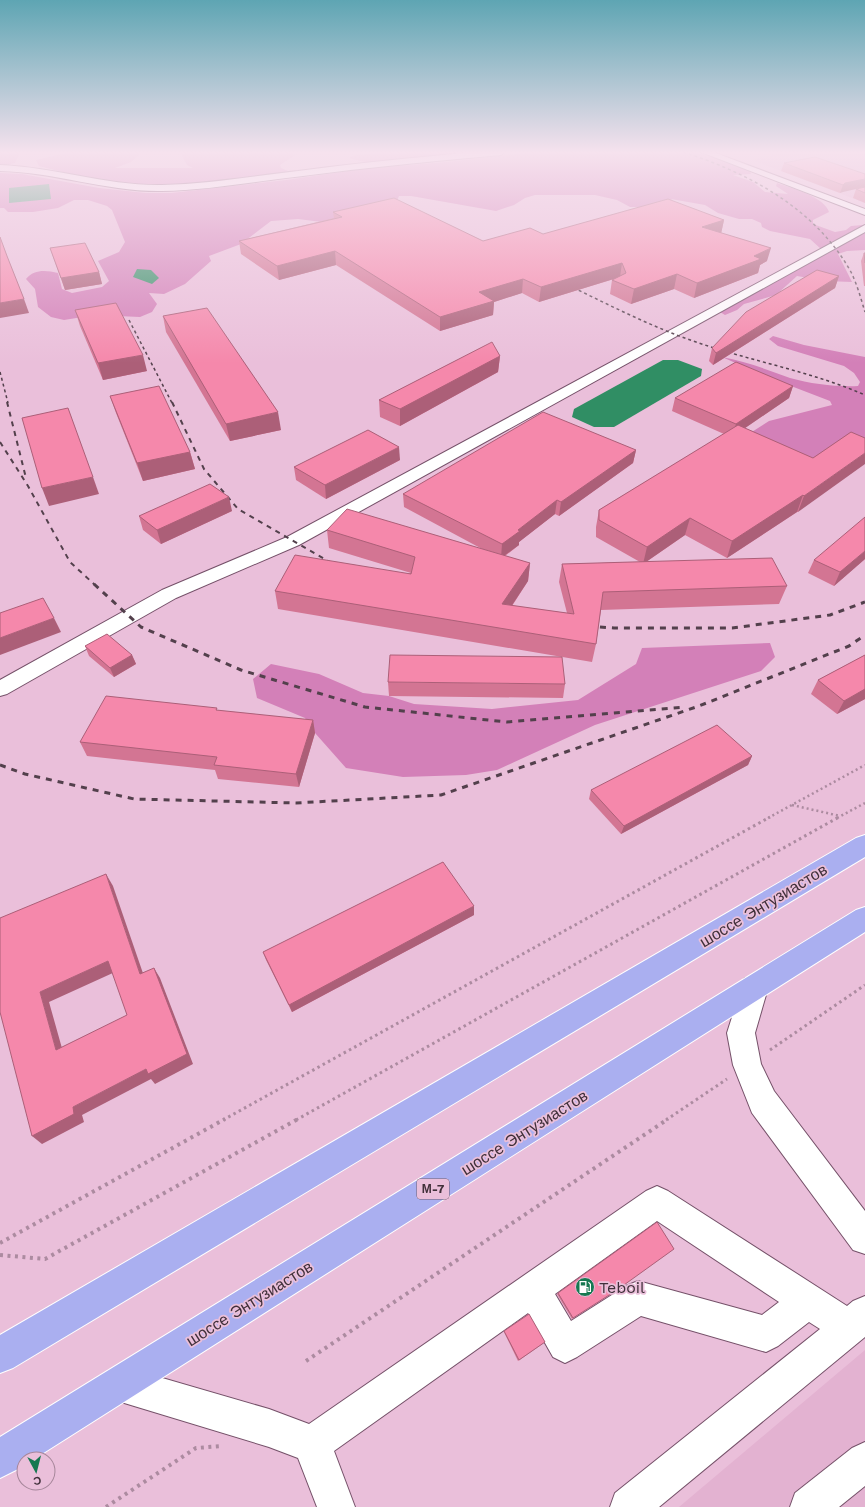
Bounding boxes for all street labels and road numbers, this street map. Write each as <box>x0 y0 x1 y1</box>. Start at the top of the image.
street label: шоссе Энтузиастов <box>696 860 831 951</box>
street label: шоссе Энтузиастов <box>457 1086 591 1179</box>
road number: М-7 <box>417 1179 449 1199</box>
street label: шоссе Энтузиастов <box>182 1257 316 1350</box>

